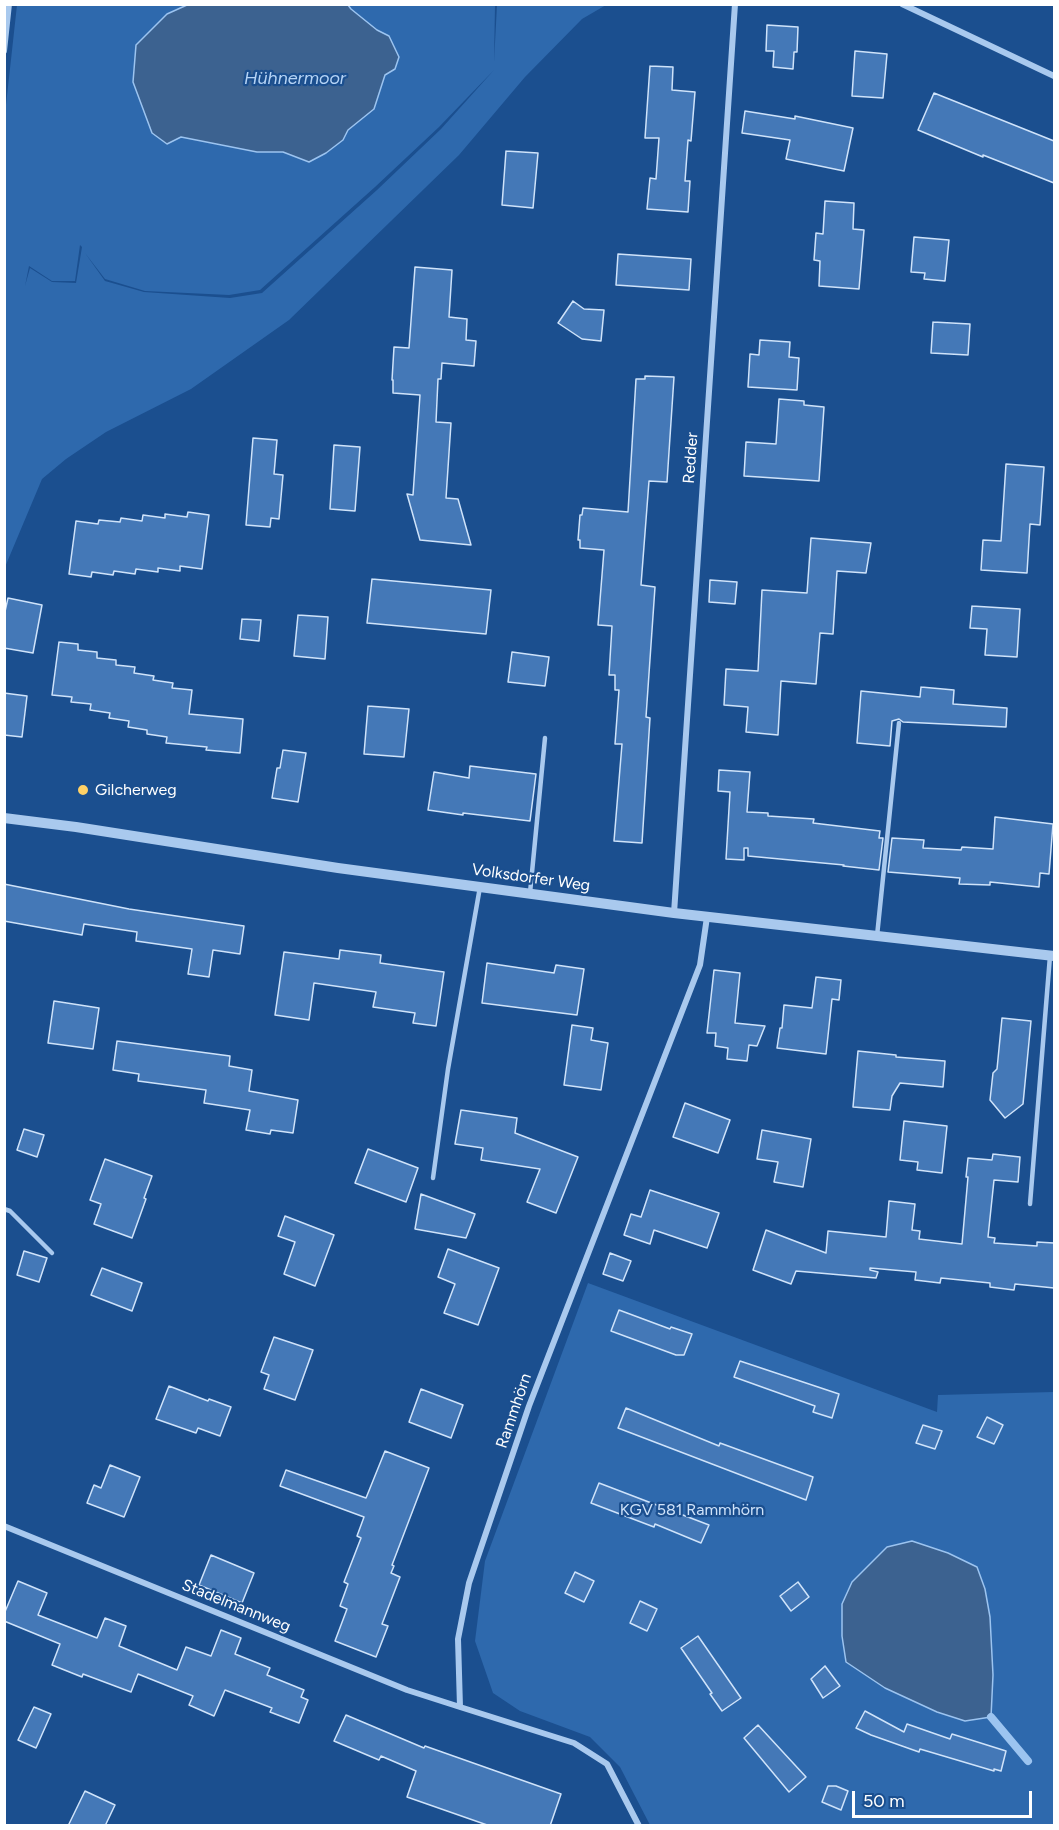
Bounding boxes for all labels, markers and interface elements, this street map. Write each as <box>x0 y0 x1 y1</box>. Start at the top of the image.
water label: Hühnermoor <box>244 68 346 90</box>
street label: Redder <box>680 432 702 484</box>
place label: Gilcherweg <box>95 780 177 800</box>
marker: Gilcherweg <box>76 783 90 797</box>
street label: Volksdorfer Weg <box>471 860 591 896</box>
street label: Rammhörn <box>492 1371 536 1451</box>
park label: KGV 581 Rammhörn <box>620 1500 764 1520</box>
street label: Stadelmannweg <box>179 1575 293 1637</box>
scale bar <box>855 1779 1035 1817</box>
text: 50 m <box>863 1790 905 1812</box>

